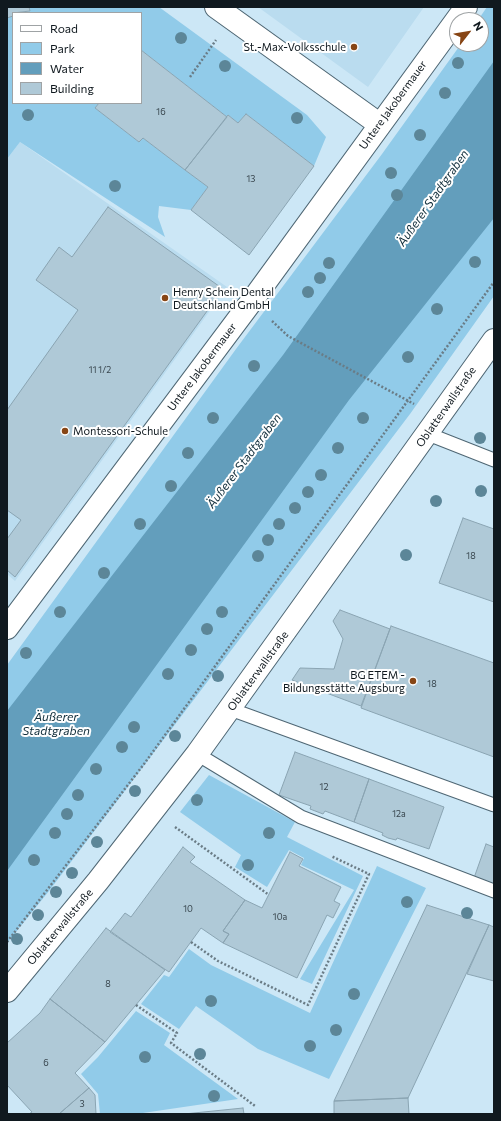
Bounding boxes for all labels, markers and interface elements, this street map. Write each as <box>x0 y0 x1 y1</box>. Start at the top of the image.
legend <box>12 12 142 104</box>
north arrow <box>449 12 489 52</box>
text: N <box>471 19 487 33</box>
text: Road <box>50 21 78 35</box>
place label: St.-Max-Volksschule <box>243 40 346 54</box>
text: Park <box>50 41 75 55</box>
marker: St.-Max-Volksschule <box>349 42 359 52</box>
street label: Untere Jakobermauer <box>356 58 430 152</box>
text: Water <box>50 61 84 75</box>
text: Building <box>50 81 94 95</box>
house number: 16 <box>156 107 166 117</box>
water label: Äußerer Stadtgraben <box>394 147 472 249</box>
house number: 13 <box>247 174 255 184</box>
place label: Henry Schein Dental Deutschland GmbH <box>173 285 274 311</box>
marker: Henry Schein Dental Deutschland GmbH <box>160 293 170 303</box>
street label: Untere Jakobermauer <box>165 321 239 413</box>
street label: Oblatterwallstraße <box>413 364 479 450</box>
house number: 11 1/2 <box>89 365 111 375</box>
water label: Äußerer Stadtgraben <box>204 411 284 511</box>
place label: Montessori-Schule <box>73 424 168 438</box>
marker: Montessori-Schule <box>60 426 70 436</box>
house number: 18 <box>466 551 476 561</box>
street label: Oblatterwallstraße <box>225 629 291 713</box>
place label: BG ETEM - Bildungsstätte Augsburg <box>283 668 405 694</box>
marker: BG ETEM - Bildungsstätte Augsburg <box>408 676 418 686</box>
house number: 18 <box>427 679 437 689</box>
water label: Äußerer Stadtgraben <box>22 710 90 738</box>
house number: 12 <box>320 782 328 792</box>
house number: 12a <box>392 809 406 819</box>
street label: Oblatterwallstraße <box>24 886 96 968</box>
house number: 10 <box>183 904 193 914</box>
house number: 10a <box>273 912 287 922</box>
house number: 8 <box>105 979 111 989</box>
house number: 6 <box>43 1058 49 1068</box>
house number: 3 <box>79 1099 85 1109</box>

